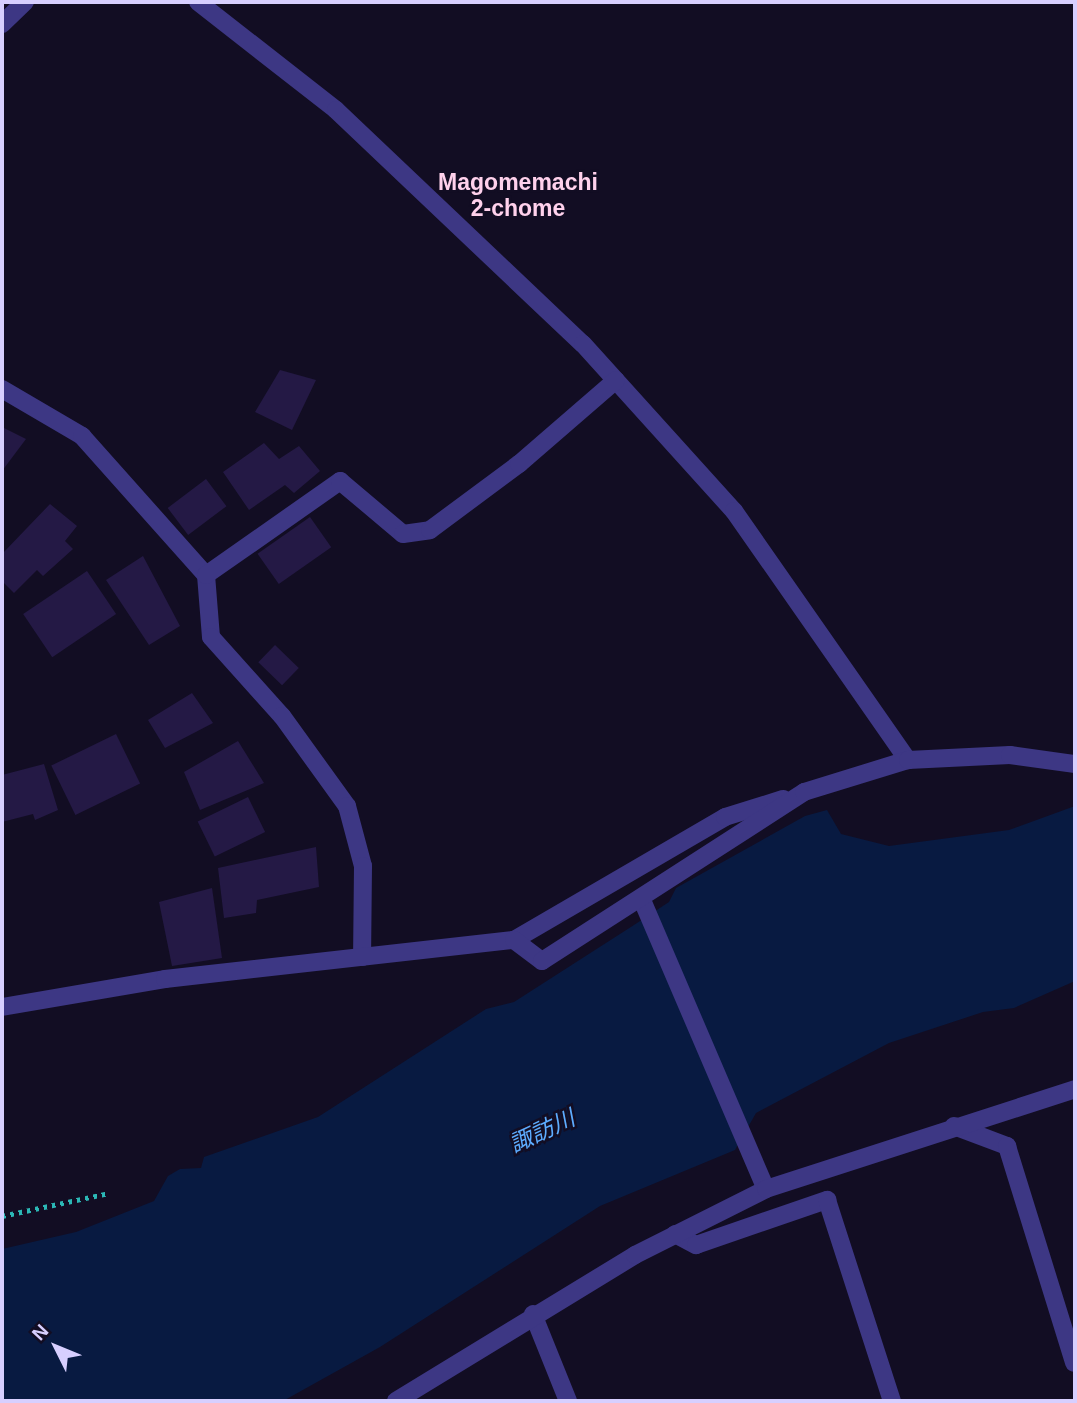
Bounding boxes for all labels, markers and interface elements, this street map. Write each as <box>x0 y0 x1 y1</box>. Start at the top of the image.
district label: Magomemachi 2-chome <box>438 168 598 222</box>
water label: 諏訪川 <box>505 1104 579 1158</box>
north arrow <box>21 1312 91 1382</box>
text: N <box>28 1320 53 1345</box>

